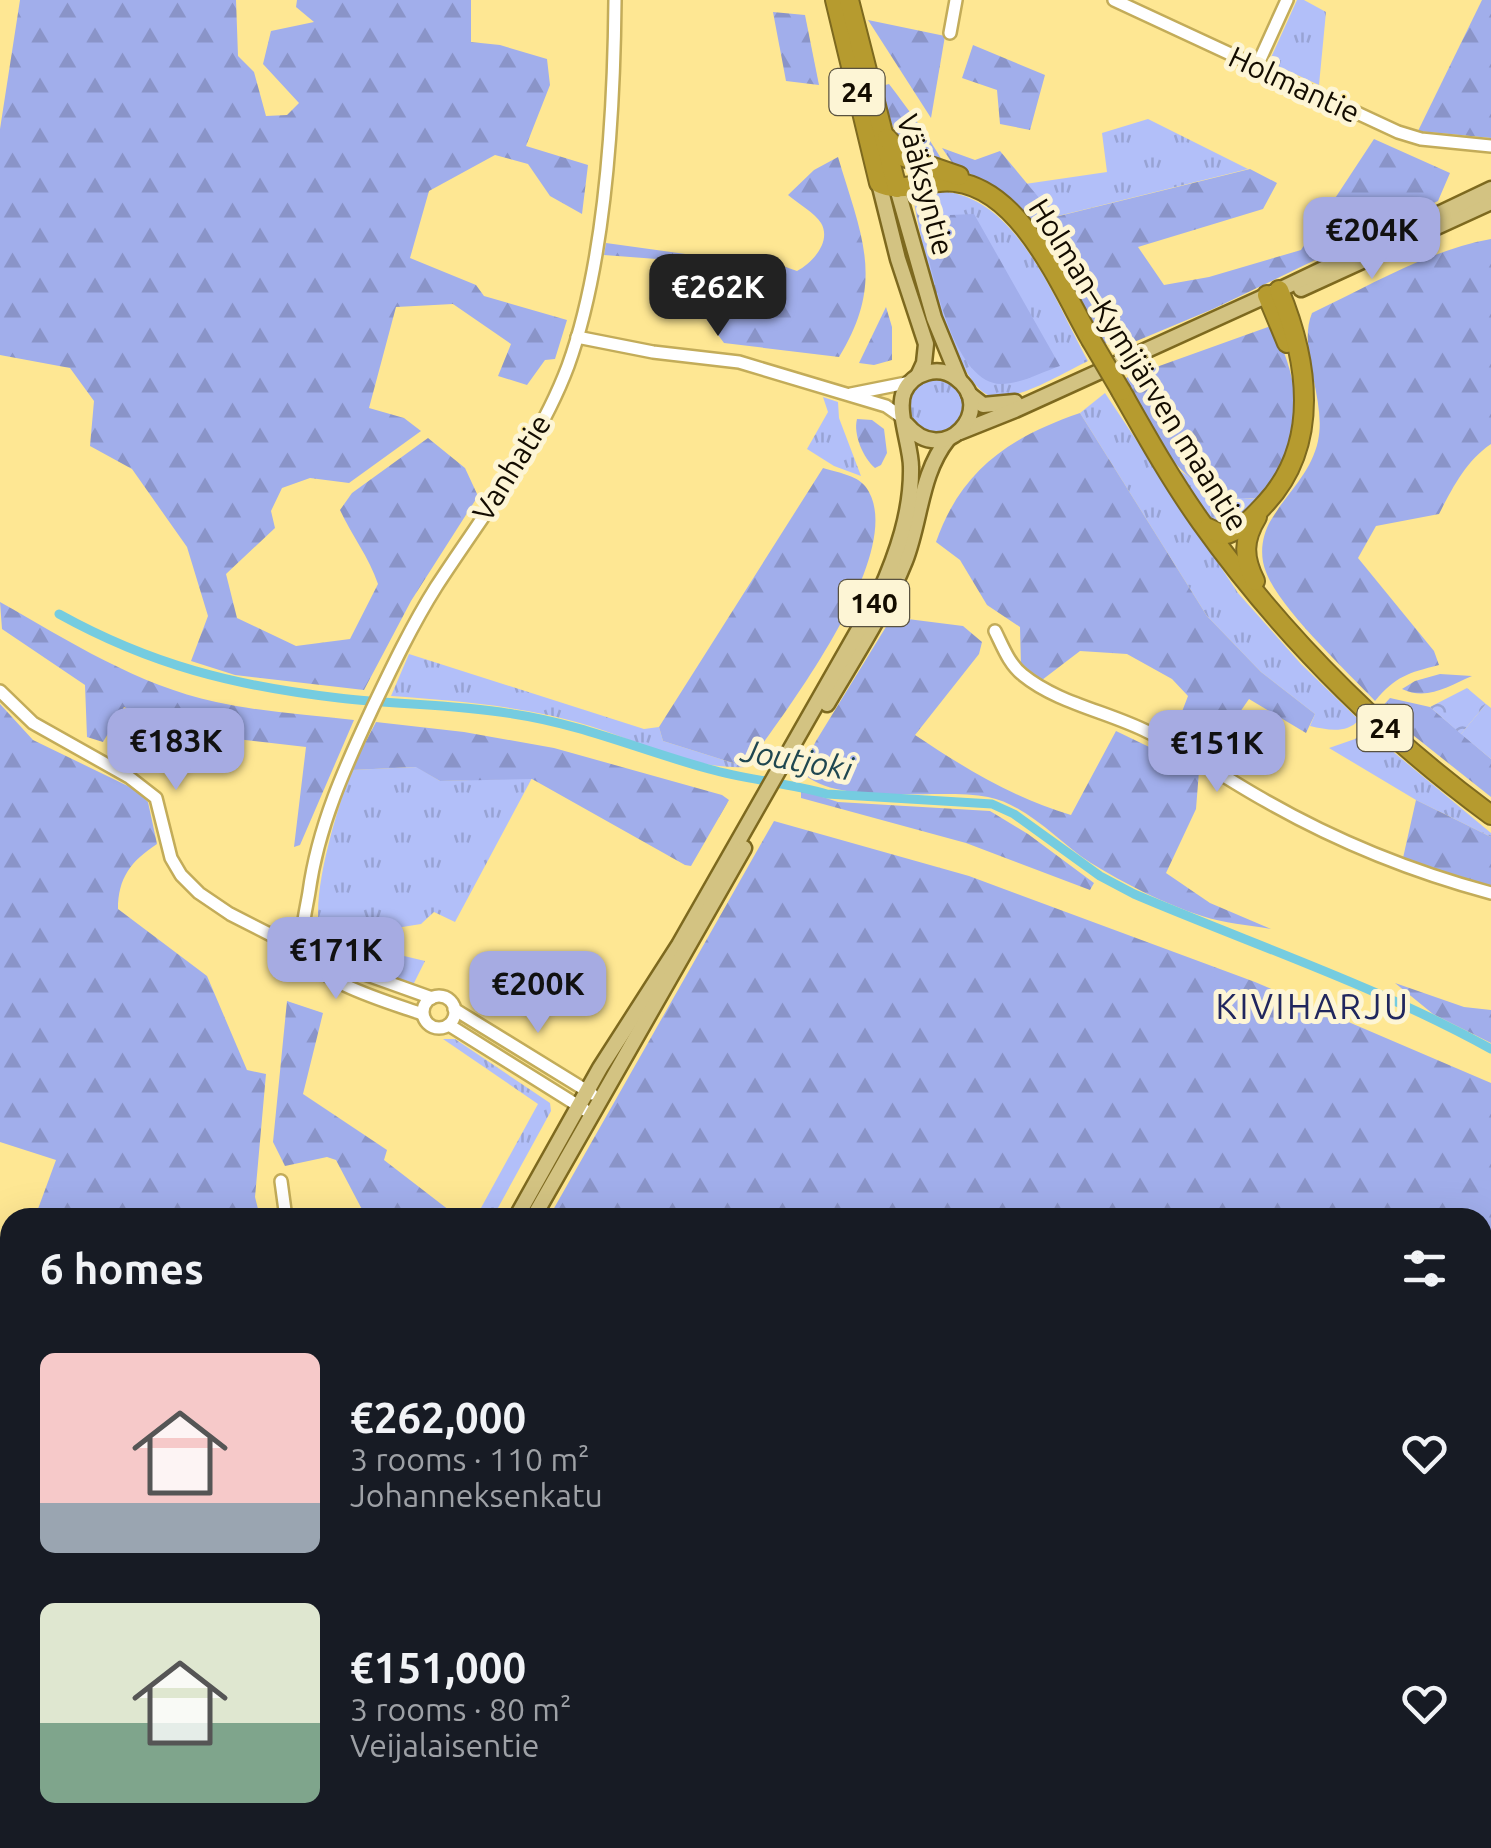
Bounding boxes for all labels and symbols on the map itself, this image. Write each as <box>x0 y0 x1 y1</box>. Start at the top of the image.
street label: Holmantie <box>1224 39 1365 129</box>
road number: 24 <box>830 69 884 115</box>
street label: Vääksyntie <box>891 110 961 259</box>
street label: Holman–Kymijärven maantie <box>1022 192 1255 537</box>
pin: €204K <box>1302 197 1442 282</box>
pin: €262K <box>648 254 788 339</box>
street label: Vanhatie <box>465 408 557 527</box>
road number: 140 <box>839 580 909 626</box>
road number: 24 <box>1358 705 1412 751</box>
pin: €183K <box>106 708 246 793</box>
pin: €151K <box>1147 710 1287 795</box>
water label: Joutjoki <box>737 731 856 787</box>
pin: €171K <box>266 917 406 1002</box>
pin: €200K <box>468 951 608 1036</box>
district label: KIVIHARJU <box>1216 986 1410 1026</box>

